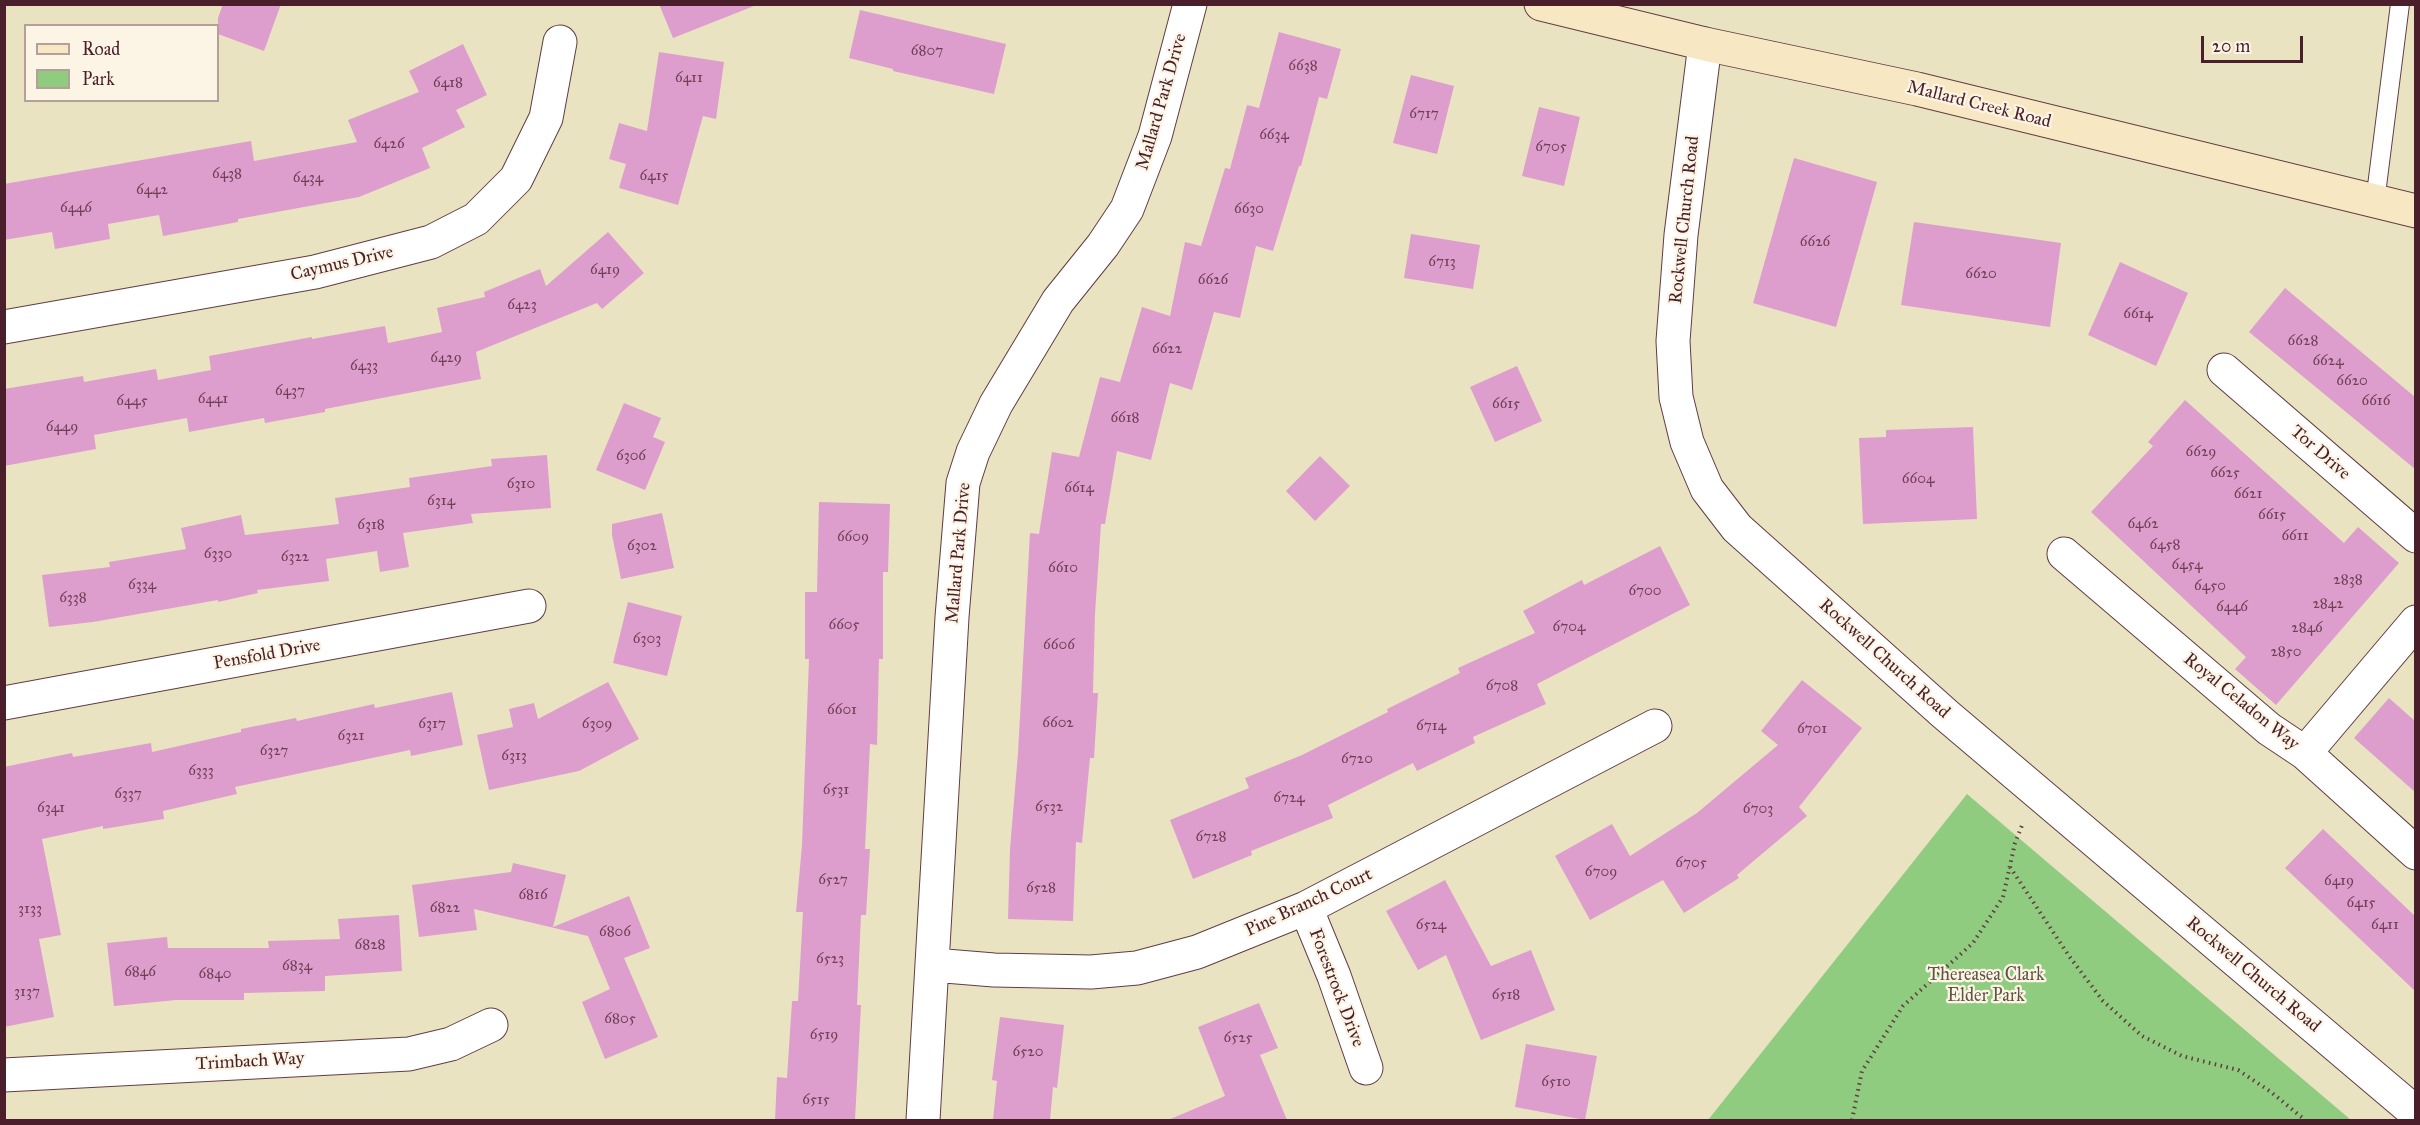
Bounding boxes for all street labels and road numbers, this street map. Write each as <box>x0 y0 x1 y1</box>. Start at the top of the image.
street label: Mallard Park Drive <box>1132 31 1192 173</box>
street label: Mallard Creek Road <box>1905 77 2053 133</box>
street label: Rockwell Church Road <box>1665 135 1705 305</box>
street label: Caymus Drive <box>289 242 395 286</box>
street label: Tor Drive <box>2286 421 2354 485</box>
street label: Mallard Park Drive <box>942 482 976 624</box>
street label: Rockwell Church Road <box>1814 595 1954 723</box>
street label: Pensfold Drive <box>212 635 322 675</box>
street label: Royal Celadon Way <box>2179 649 2303 755</box>
street label: Pine Branch Court <box>1242 864 1376 942</box>
street label: Rockwell Church Road <box>2181 913 2325 1037</box>
street label: Forestrock Drive <box>1304 926 1368 1050</box>
street label: Trimbach Way <box>195 1048 305 1076</box>

